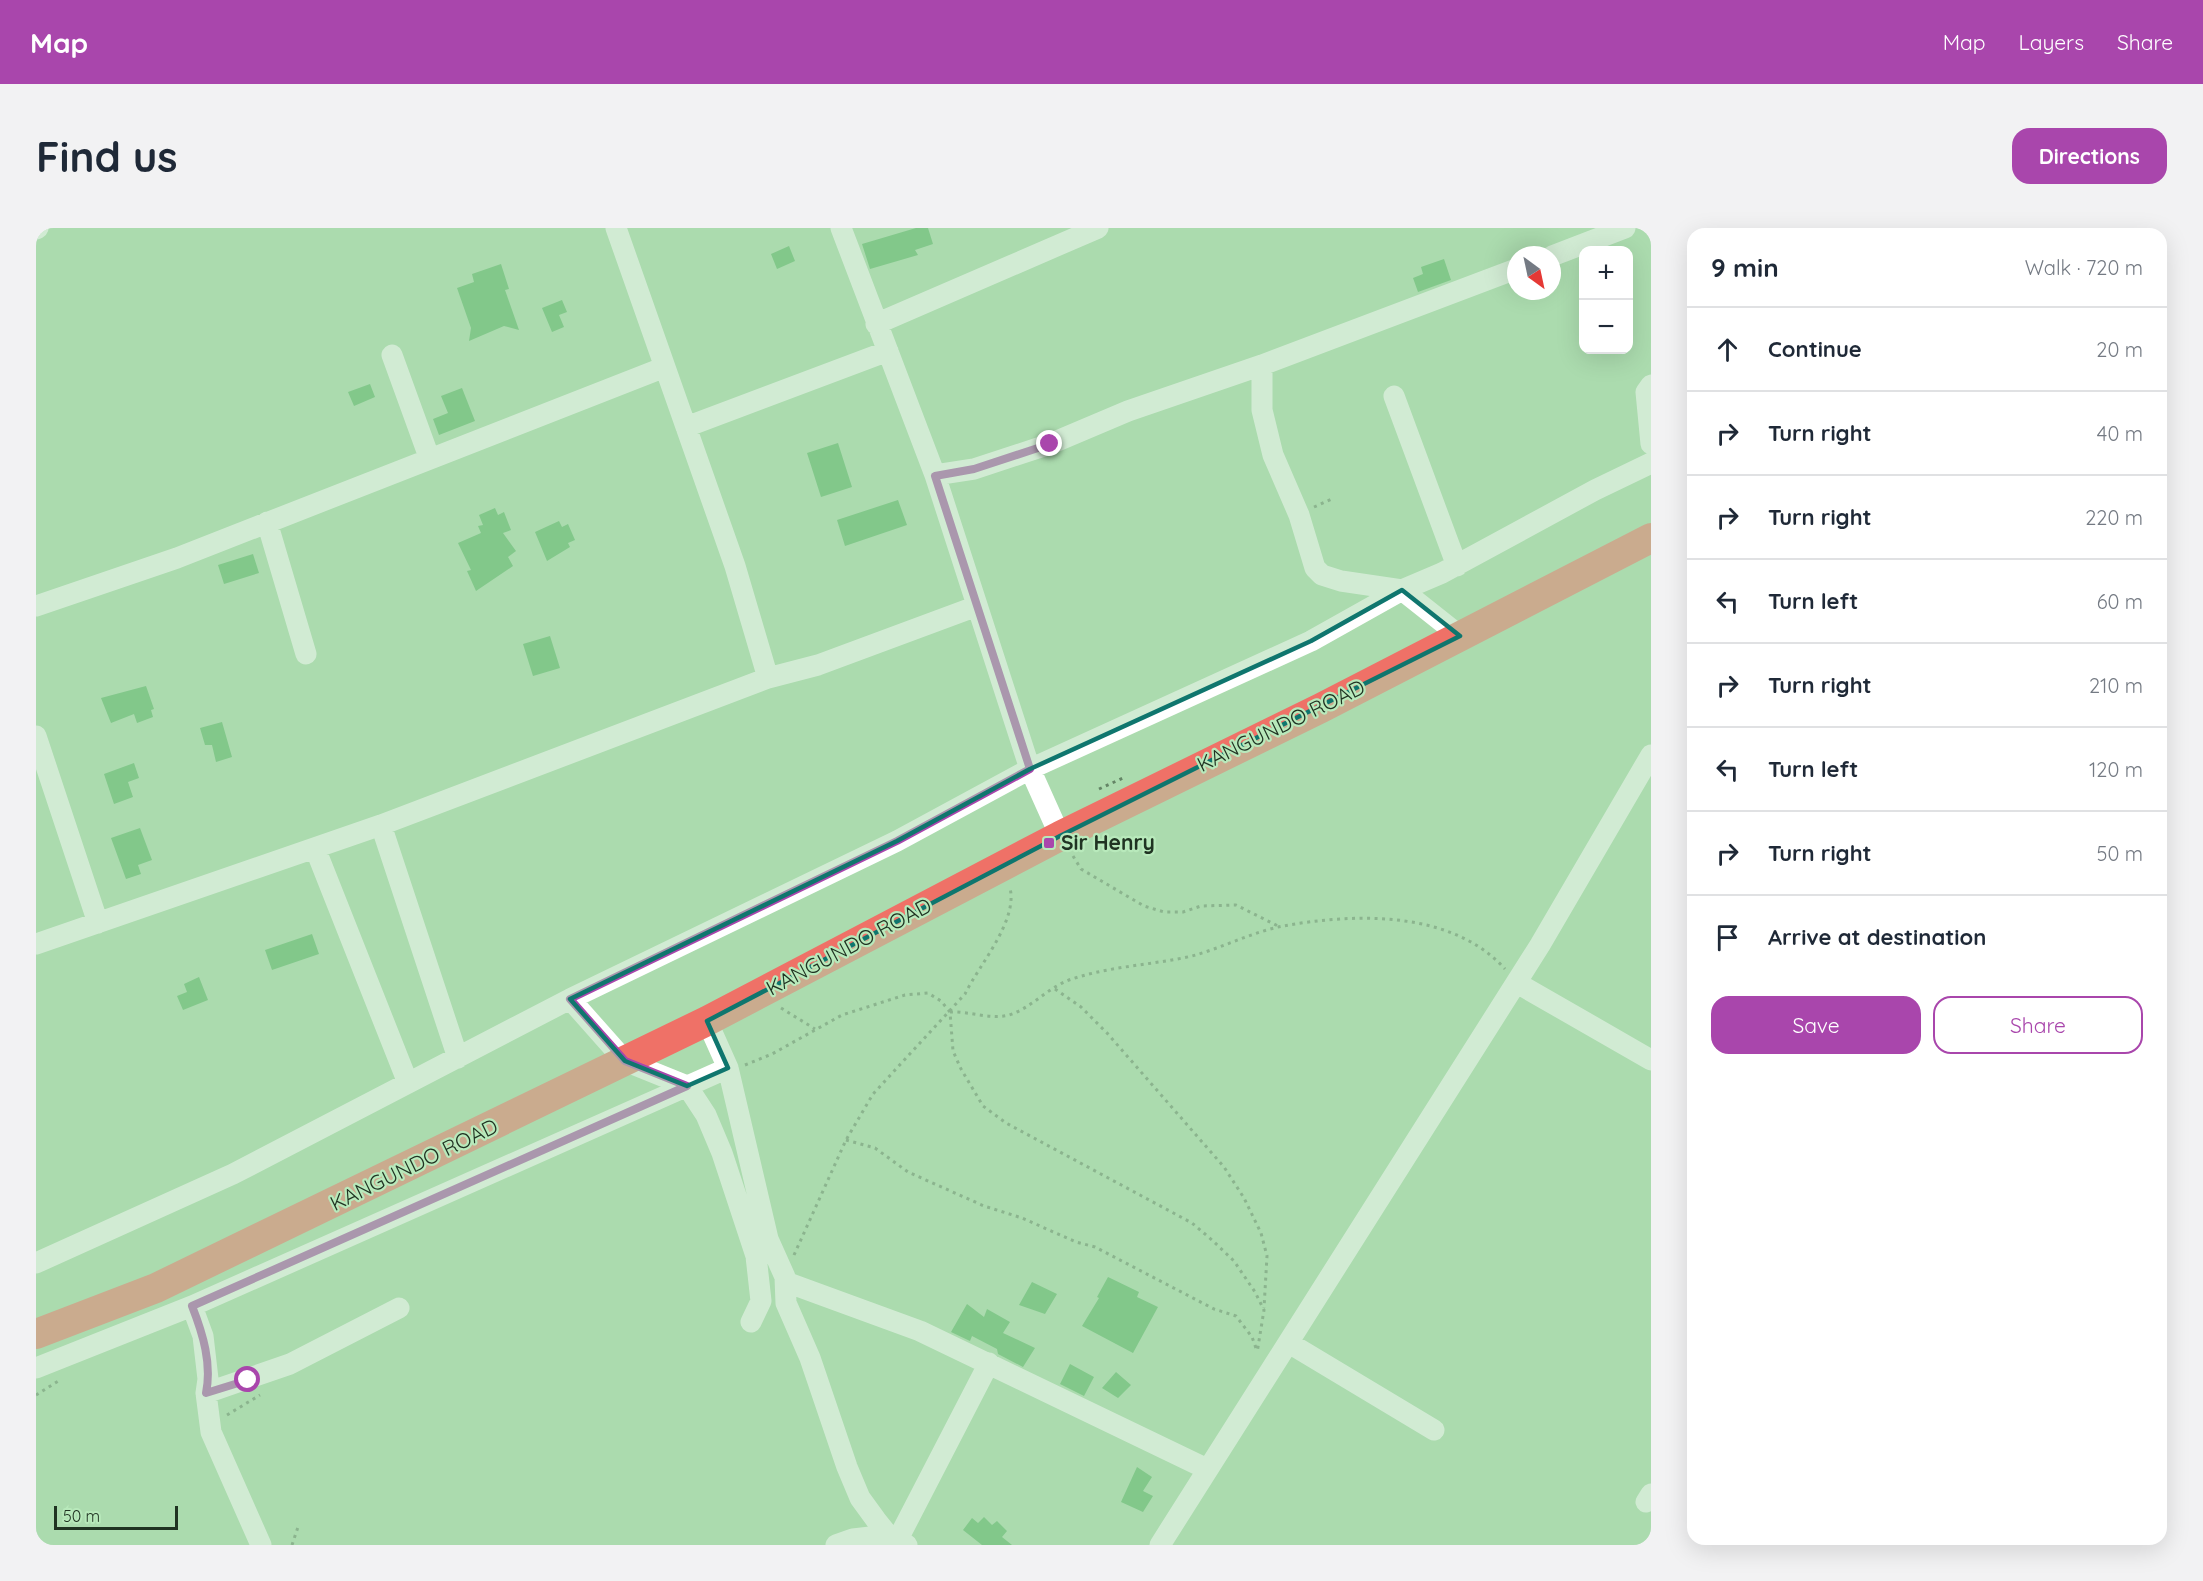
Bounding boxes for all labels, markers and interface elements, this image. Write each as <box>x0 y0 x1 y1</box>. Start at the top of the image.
text: Map <box>30 25 88 60</box>
text: Map <box>1943 29 1986 55</box>
text: Layers <box>2019 29 2084 55</box>
text: Share <box>2117 29 2173 55</box>
button: Directions <box>2012 128 2167 184</box>
text: Find us <box>36 130 178 183</box>
north arrow <box>1507 246 1561 300</box>
map controls <box>1579 246 1633 354</box>
button: + <box>1579 246 1633 300</box>
text: 9 min <box>1711 251 1779 284</box>
text: Walk · 720 m <box>2025 255 2143 280</box>
button: − <box>1579 300 1633 354</box>
icon: ahead <box>1711 333 1744 366</box>
text: Continue <box>1768 335 1862 363</box>
text: 20 m <box>2096 337 2143 362</box>
icon: right <box>1711 417 1744 450</box>
text: Turn right <box>1768 419 1872 447</box>
text: 40 m <box>2097 421 2143 446</box>
route end <box>1036 430 1062 456</box>
icon: right <box>1711 501 1744 534</box>
text: Turn right <box>1768 503 1872 531</box>
text: 220 m <box>2085 505 2143 530</box>
icon: left <box>1711 585 1744 618</box>
text: Turn left <box>1768 587 1858 615</box>
text: 60 m <box>2097 589 2143 614</box>
icon: right <box>1711 669 1744 702</box>
text: Turn right <box>1768 671 1872 699</box>
street label: KANGUNDO ROAD <box>1192 673 1369 777</box>
text: 210 m <box>2089 673 2143 698</box>
icon: left <box>1711 753 1744 786</box>
text: Turn left <box>1768 755 1858 783</box>
text: 120 m <box>2089 757 2143 782</box>
place label: Sir Henry <box>1061 829 1155 855</box>
marker: Sir Henry <box>1042 836 1056 850</box>
icon: right <box>1711 837 1744 870</box>
text: Turn right <box>1768 839 1872 867</box>
text: 50 m <box>2097 841 2143 866</box>
street label: KANGUNDO ROAD <box>761 892 936 1001</box>
icon: arrive <box>1711 921 1744 954</box>
text: Arrive at destination <box>1768 923 1986 951</box>
button: Save <box>1711 996 1921 1054</box>
button: Share <box>1933 996 2143 1054</box>
street label: KANGUNDO ROAD <box>325 1112 502 1216</box>
route start <box>234 1366 260 1392</box>
scale bar <box>54 1503 178 1530</box>
text: 50 m <box>63 1506 100 1526</box>

